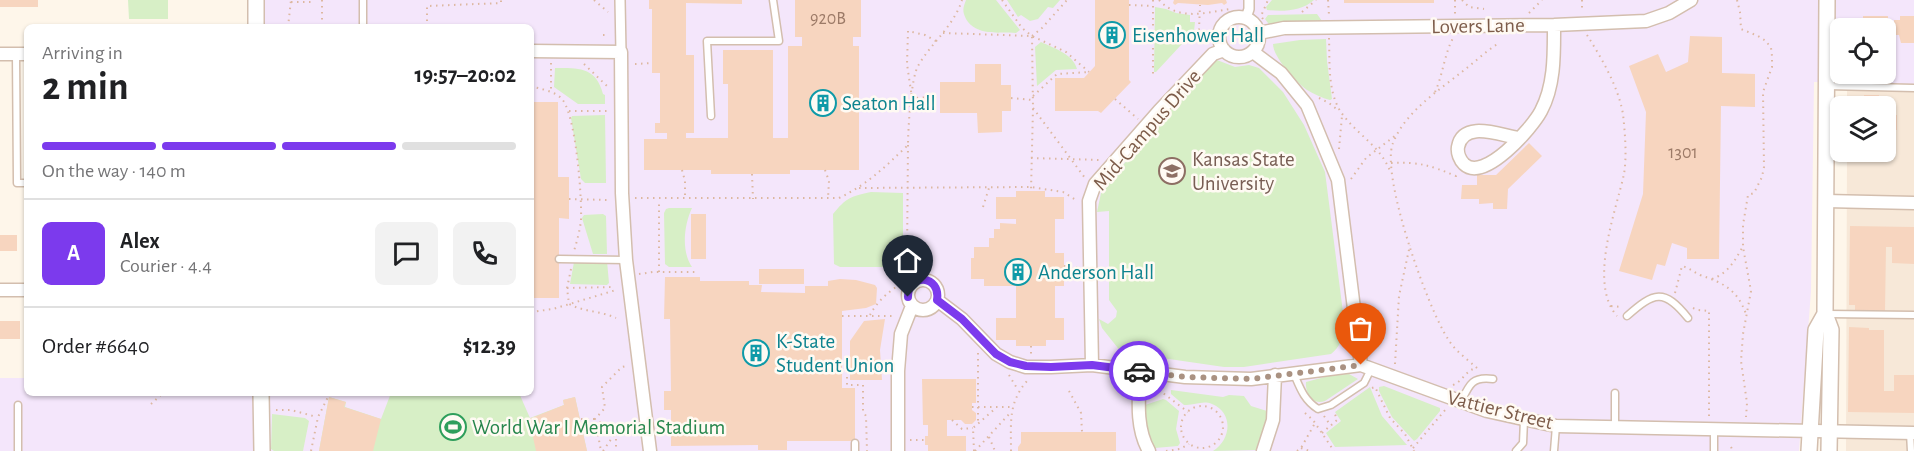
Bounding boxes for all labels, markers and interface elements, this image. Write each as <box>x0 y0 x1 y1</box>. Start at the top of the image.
house number: 920B <box>810 10 846 28</box>
street label: Lovers Lane <box>1431 15 1525 37</box>
map controls <box>1830 18 1896 162</box>
button: locate <box>1830 18 1896 84</box>
building icon: Eisenhower Hall <box>1097 20 1127 50</box>
place label: Eisenhower Hall <box>1132 25 1264 46</box>
text: Arriving in <box>42 43 123 63</box>
text: 19:57–20:02 <box>415 64 516 86</box>
street label: Mid-Campus Drive <box>1089 66 1205 194</box>
text: 2 min <box>42 68 129 107</box>
building icon: Seaton Hall <box>808 88 838 118</box>
place label: Seaton Hall <box>842 93 936 114</box>
button: layers <box>1830 96 1896 162</box>
house number: 1301 <box>1668 144 1698 162</box>
place label: Kansas State University <box>1192 149 1295 194</box>
school or university icon: Kansas State University <box>1157 156 1187 186</box>
text: On the way · 140 m <box>42 161 186 181</box>
button: chat <box>375 222 438 285</box>
button: phone <box>453 222 516 285</box>
text: Alex <box>120 230 160 252</box>
pin <box>882 235 933 297</box>
text: A <box>67 242 80 264</box>
icon: home <box>891 244 924 277</box>
text: Courier · 4.4 <box>120 256 212 276</box>
building icon: Anderson Hall <box>1003 257 1033 287</box>
place label: Anderson Hall <box>1038 262 1154 283</box>
pin <box>1335 303 1386 365</box>
icon: bag <box>1344 312 1377 345</box>
place label: K-State Student Union <box>776 331 894 376</box>
text: Order #6640 <box>42 335 150 357</box>
text: $12.39 <box>463 335 516 357</box>
building icon: K-State Student Union <box>741 338 771 368</box>
courier <box>1109 341 1169 401</box>
icon: car <box>1123 355 1156 388</box>
street label: Vattier Street <box>1445 387 1555 433</box>
sports icon: World War I Memorial Stadium <box>438 412 468 442</box>
place label: World War I Memorial Stadium <box>472 417 725 438</box>

